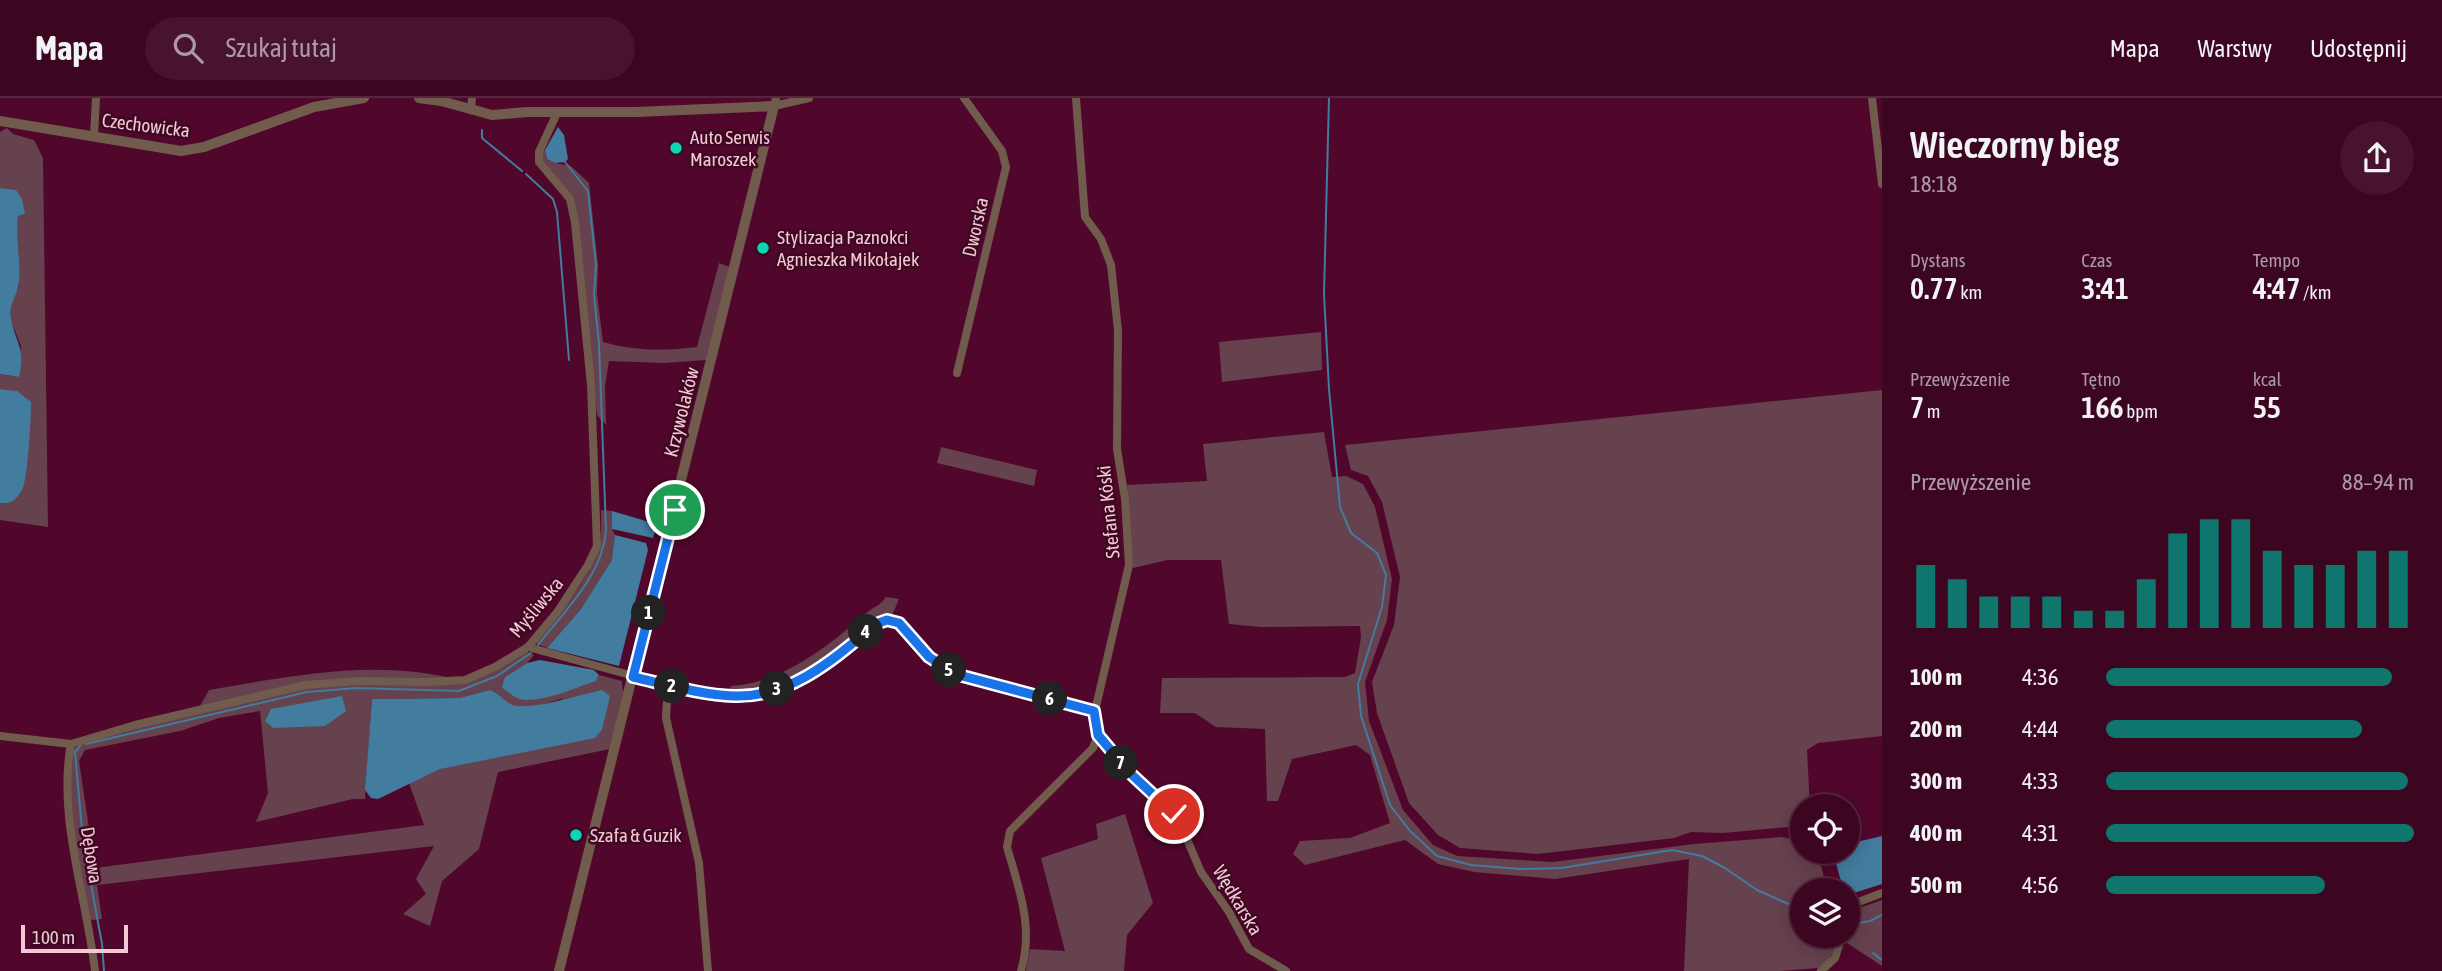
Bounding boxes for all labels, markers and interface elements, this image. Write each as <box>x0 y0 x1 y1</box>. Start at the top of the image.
search box <box>145 17 635 80</box>
text: Mapa <box>35 29 103 67</box>
icon: search <box>169 29 207 67</box>
text: Szukaj tutaj <box>225 33 337 63</box>
text: Mapa <box>2110 35 2160 62</box>
text: Warstwy <box>2198 35 2272 62</box>
text: Udostępnij <box>2310 35 2407 62</box>
street label: Czechowicka <box>101 109 191 141</box>
button: share <box>2340 121 2414 195</box>
text: Wieczorny bieg <box>1910 123 2119 166</box>
place label: Auto Serwis Maroszek <box>690 126 770 170</box>
marker: Auto Serwis Maroszek <box>668 140 684 156</box>
text: 18:18 <box>1910 171 1957 197</box>
street label: Dworska <box>958 195 992 259</box>
place label: Stylizacja Paznokci Agnieszka Mikołajek <box>777 226 920 270</box>
marker: Stylizacja Paznokci Agnieszka Mikołajek <box>755 240 771 256</box>
text: Dystans <box>1910 249 1965 271</box>
text: Czas <box>2081 249 2112 271</box>
text: Tempo <box>2253 249 2300 271</box>
text: 0.77 <box>1910 271 1958 305</box>
text: 3:41 <box>2081 271 2129 305</box>
text: 4:47 <box>2253 271 2300 305</box>
text: km <box>1958 281 1982 303</box>
text: /km <box>2300 281 2331 303</box>
street label: Krzywolaków <box>659 364 703 459</box>
text: Przewyższenie <box>1910 368 2010 390</box>
text: Tętno <box>2081 368 2121 390</box>
text: kcal <box>2253 368 2282 390</box>
text: 7 <box>1910 390 1924 424</box>
text: 166 <box>2081 390 2124 424</box>
text: 55 <box>2253 390 2281 424</box>
text: m <box>1924 400 1940 422</box>
text: bpm <box>2124 400 2158 422</box>
street label: Stefana Kóski <box>1092 464 1124 560</box>
text: Przewyższenie <box>1910 469 2031 495</box>
text: 88–94 m <box>2342 469 2414 495</box>
pin <box>645 480 705 540</box>
icon: arrive <box>656 491 694 529</box>
street label: Myśliwska <box>504 572 568 642</box>
pin: 1 <box>632 596 666 630</box>
text: 1 <box>644 601 653 623</box>
pin: 4 <box>848 614 884 650</box>
text: 4 <box>861 620 870 642</box>
pin: 5 <box>932 652 967 688</box>
text: 5 <box>944 658 953 680</box>
text: 100 m <box>1910 664 1962 690</box>
text: 4:36 <box>2022 664 2059 690</box>
pin: 2 <box>654 668 690 704</box>
pin: 3 <box>760 672 794 706</box>
text: 2 <box>667 674 676 696</box>
text: 3 <box>772 677 781 699</box>
pin: 6 <box>1032 682 1068 716</box>
text: 6 <box>1045 687 1054 709</box>
text: 200 m <box>1910 716 1962 742</box>
text: 4:44 <box>2022 716 2059 742</box>
pin: 7 <box>1104 746 1138 780</box>
text: 7 <box>1116 751 1125 773</box>
text: 300 m <box>1910 768 1962 794</box>
text: 4:33 <box>2022 768 2059 794</box>
pin <box>1144 784 1204 844</box>
map controls <box>1790 794 1860 948</box>
button: locate <box>1790 794 1860 864</box>
icon: check <box>1155 795 1193 833</box>
text: 400 m <box>1910 820 1962 846</box>
text: 4:31 <box>2022 820 2059 846</box>
place label: Szafa & Guzik <box>590 824 682 846</box>
street label: Dębowa <box>77 825 107 885</box>
marker: Szafa & Guzik <box>568 827 584 843</box>
street label: Wędkarska <box>1209 861 1267 939</box>
text: 500 m <box>1910 872 1962 898</box>
text: 4:56 <box>2022 872 2059 898</box>
button: layers <box>1790 878 1860 948</box>
scale bar <box>21 922 128 954</box>
text: 100 m <box>32 926 75 948</box>

